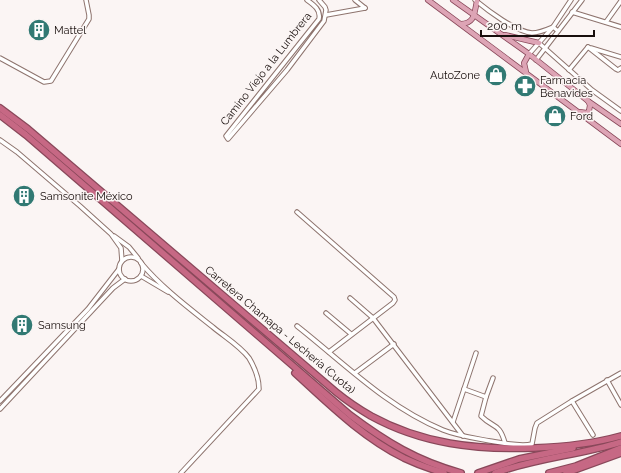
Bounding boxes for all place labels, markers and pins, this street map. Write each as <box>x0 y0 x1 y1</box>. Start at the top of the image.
building icon: Mattel <box>26 17 52 43</box>
place label: Mattel <box>54 24 86 37</box>
shop icon: AutoZone <box>483 62 509 88</box>
place label: AutoZone <box>430 69 481 82</box>
pharmacy icon: Farmacia Benavides <box>512 73 538 99</box>
place label: Farmacia Benavides <box>540 74 593 100</box>
shop icon: Ford <box>542 103 568 129</box>
place label: Ford <box>570 110 593 123</box>
building icon: Samsonite México <box>11 183 37 209</box>
place label: Samsonite México <box>40 190 133 203</box>
building icon: Samsung <box>9 312 35 338</box>
place label: Samsung <box>38 319 86 332</box>

